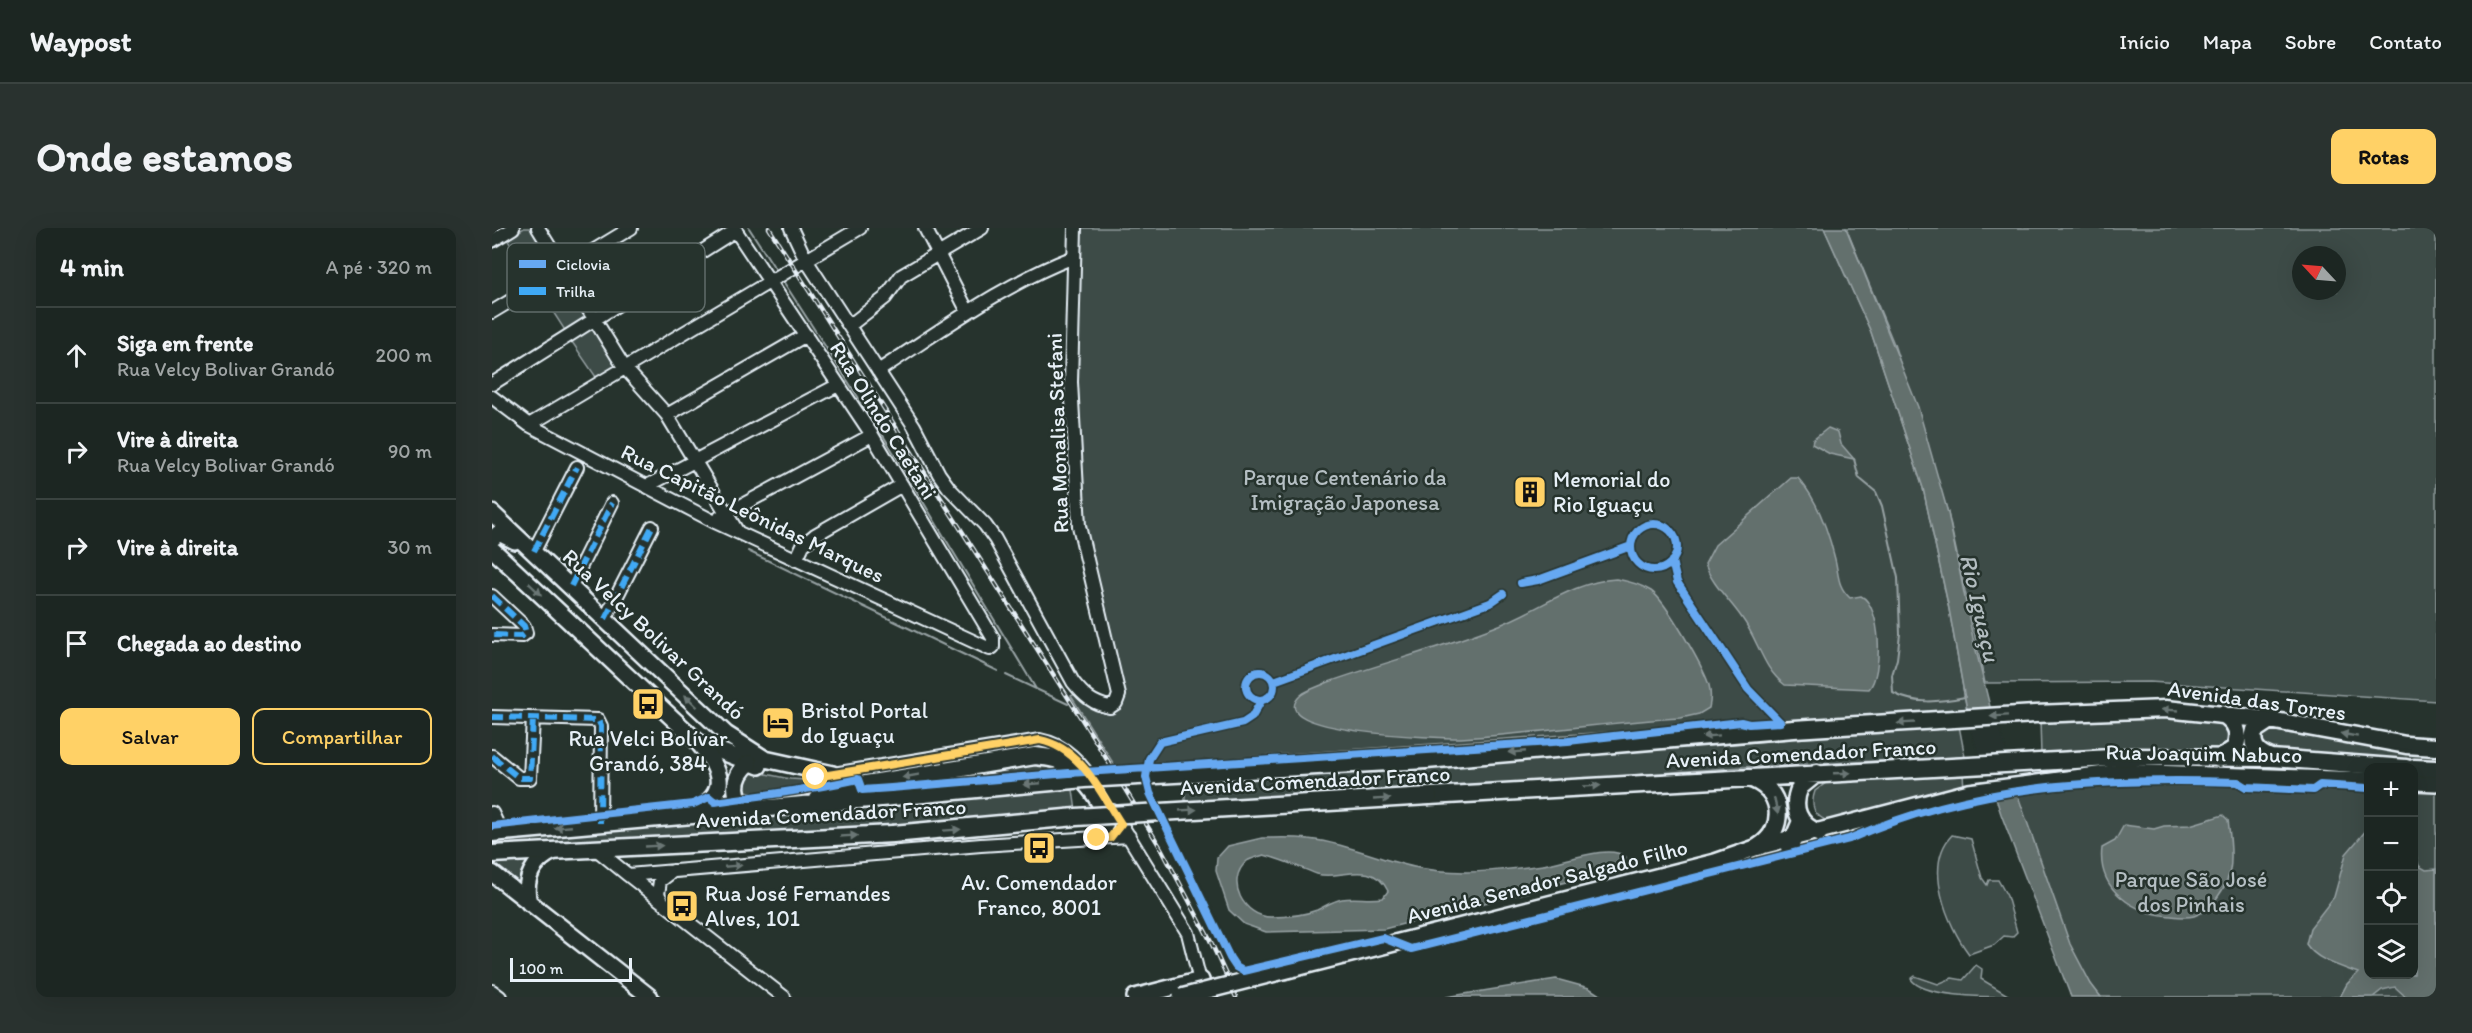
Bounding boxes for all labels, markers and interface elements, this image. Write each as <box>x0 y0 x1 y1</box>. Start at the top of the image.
text: Waypost <box>30 24 132 58</box>
text: Início <box>2119 29 2170 54</box>
text: Mapa <box>2203 29 2252 54</box>
text: Sobre <box>2285 29 2336 54</box>
text: Contato <box>2369 29 2442 54</box>
button: Rotas <box>2331 129 2436 184</box>
text: Onde estamos <box>36 131 293 182</box>
legend <box>507 243 705 312</box>
north arrow <box>2292 246 2346 300</box>
text: 4 min <box>60 251 124 283</box>
text: A pé · 320 m <box>326 255 432 279</box>
text: Ciclovia <box>556 255 611 274</box>
text: Trilha <box>556 282 595 301</box>
text: Siga em frente <box>117 330 253 357</box>
street label: Rua Monalisa Stefani <box>1041 332 1074 534</box>
street label: Rua Olindo Caetani <box>824 336 943 504</box>
icon: ahead <box>60 339 93 372</box>
text: 200 m <box>376 343 432 367</box>
text: Rua Velcy Bolivar Grandó <box>117 357 335 381</box>
text: Vire à direita <box>117 426 238 453</box>
icon: right <box>60 435 93 468</box>
street label: Rua Capitão Leônidas Marques <box>617 438 889 589</box>
text: 90 m <box>388 439 432 463</box>
text: Rua Velcy Bolivar Grandó <box>117 453 335 477</box>
park label: Parque Centenário da Imigração Japonesa <box>1243 464 1447 516</box>
place label: Memorial do Rio Iguaçu <box>1553 466 1670 518</box>
building icon: Memorial do Rio Iguaçu <box>1512 474 1548 510</box>
icon: right <box>60 531 93 564</box>
text: Vire à direita <box>117 534 238 561</box>
text: 30 m <box>387 535 432 559</box>
street label: Rua Velcy Bolivar Grandó <box>557 543 750 726</box>
water label: Rio Iguaçu <box>1954 551 2007 665</box>
one-way arrow <box>527 582 542 596</box>
icon: arrive <box>60 627 93 660</box>
text: Chegada ao destino <box>117 630 301 657</box>
street label: Avenida das Torres <box>2166 675 2348 726</box>
bus stop icon: Rua Velci Bolívar Grandó, 384 <box>630 686 666 722</box>
one-way arrow <box>685 695 699 709</box>
place label: Bristol Portal do Iguaçu <box>801 697 928 749</box>
hotel icon: Bristol Portal do Iguaçu <box>760 705 796 741</box>
one-way arrow <box>2160 705 2179 714</box>
button: Salvar <box>60 708 240 765</box>
button: Compartilhar <box>252 708 432 765</box>
one-way arrow <box>1990 712 2009 721</box>
one-way arrow <box>1896 718 1915 727</box>
place label: Rua Velci Bolívar Grandó, 384 <box>569 725 728 777</box>
one-way arrow <box>2339 730 2358 739</box>
one-way arrow <box>1702 731 1721 741</box>
street label: Avenida Comendador Franco <box>1665 733 1937 774</box>
street label: Rua Joaquim Nabuco <box>2105 738 2303 769</box>
one-way arrow <box>1507 747 1526 757</box>
street label: Avenida Comendador Franco <box>1179 760 1451 801</box>
route start <box>802 763 828 789</box>
map controls <box>2364 763 2418 979</box>
button: + <box>2364 763 2418 817</box>
one-way arrow <box>1832 768 1851 777</box>
one-way arrow <box>902 772 921 781</box>
one-way arrow <box>1022 779 1041 789</box>
one-way arrow <box>1582 782 1601 791</box>
street label: Avenida Comendador Franco <box>695 793 967 834</box>
one-way arrow <box>1373 794 1392 803</box>
one-way arrow <box>1772 797 1782 815</box>
one-way arrow <box>1178 806 1197 815</box>
button: − <box>2364 817 2418 871</box>
one-way arrow <box>554 822 573 831</box>
route end <box>1083 824 1109 850</box>
one-way arrow <box>942 825 961 835</box>
bus stop icon: Av. Comendador Franco, 8001 <box>1021 830 1057 866</box>
one-way arrow <box>839 831 858 840</box>
street label: Avenida Senador Salgado Filho <box>1404 833 1690 929</box>
one-way arrow <box>645 841 664 851</box>
one-way arrow <box>723 861 742 871</box>
park label: Parque São José dos Pinhais <box>2115 866 2267 918</box>
place label: Av. Comendador Franco, 8001 <box>961 869 1117 921</box>
button: locate <box>2364 871 2418 925</box>
place label: Rua José Fernandes Alves, 101 <box>705 880 891 932</box>
bus stop icon: Rua José Fernandes Alves, 101 <box>664 888 700 924</box>
button: layers <box>2364 925 2418 979</box>
scale bar <box>510 955 632 982</box>
text: 100 m <box>519 959 563 978</box>

